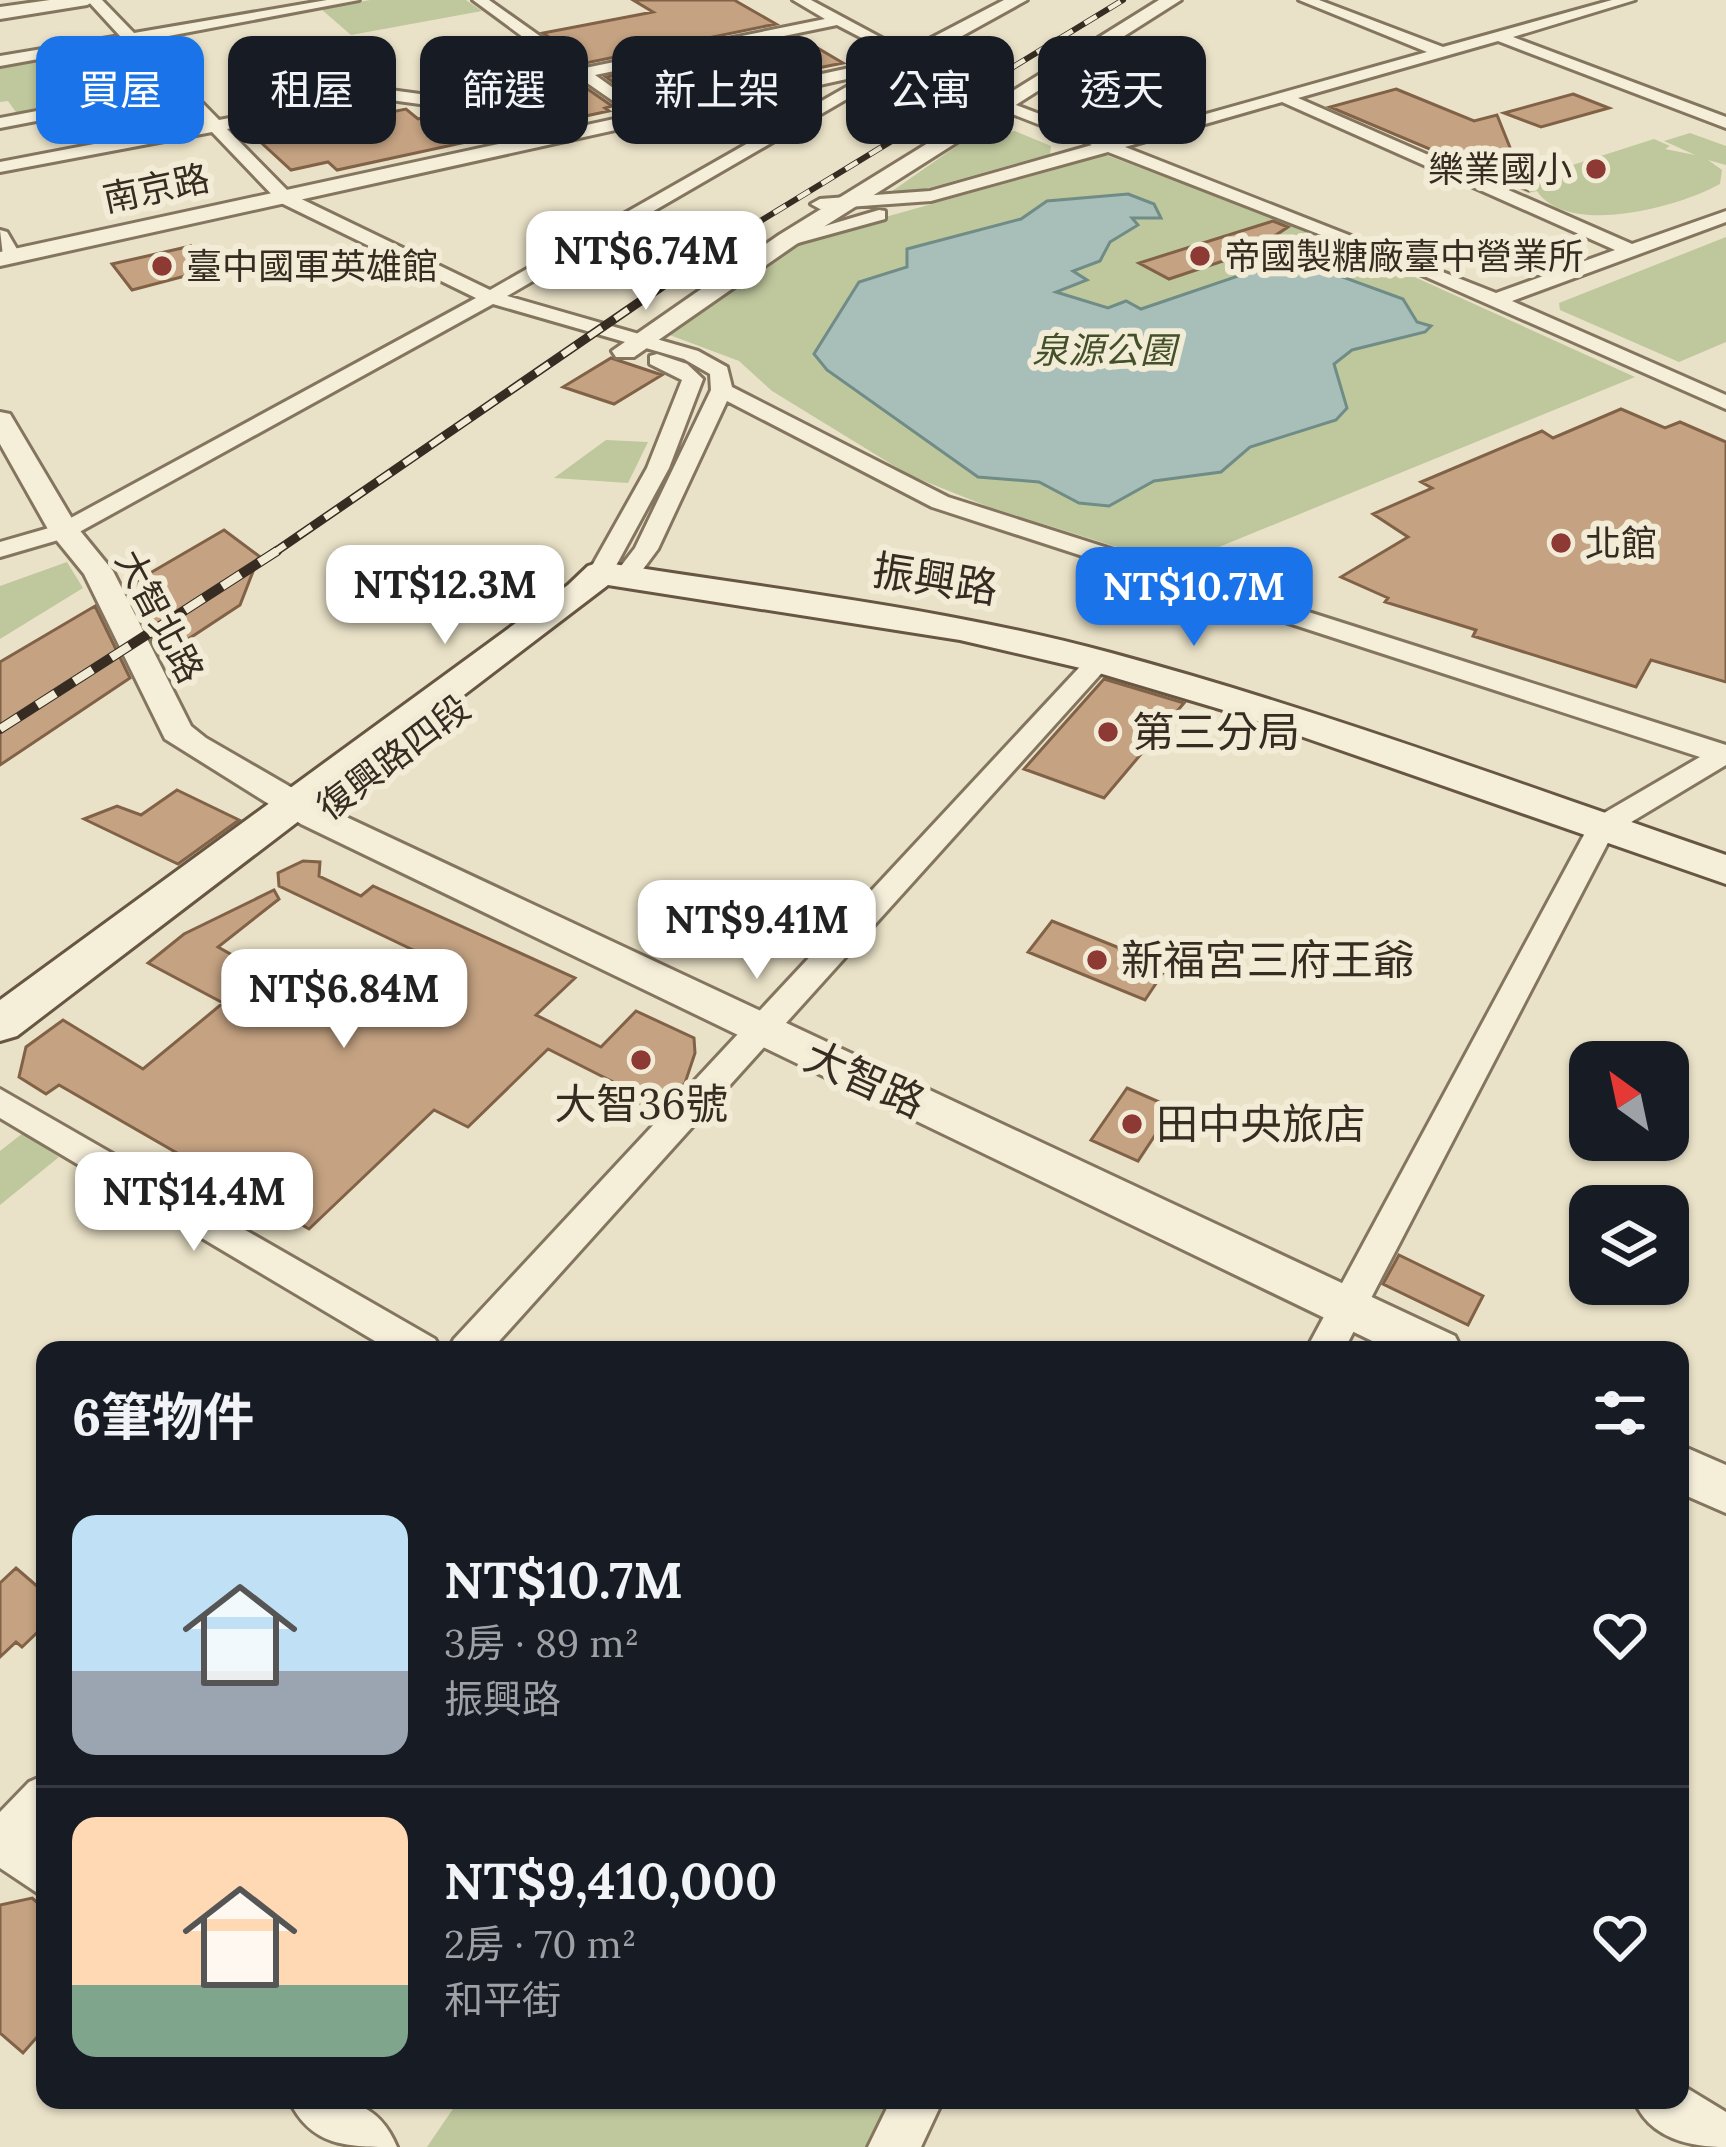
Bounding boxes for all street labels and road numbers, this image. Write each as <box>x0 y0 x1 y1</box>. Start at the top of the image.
street label: 南京路 <box>98 154 214 222</box>
street label: 大智北路 <box>106 542 214 690</box>
street label: 振興路 <box>869 542 1001 616</box>
street label: 復興路四段 <box>307 684 479 830</box>
street label: 大智路 <box>796 1029 934 1129</box>

